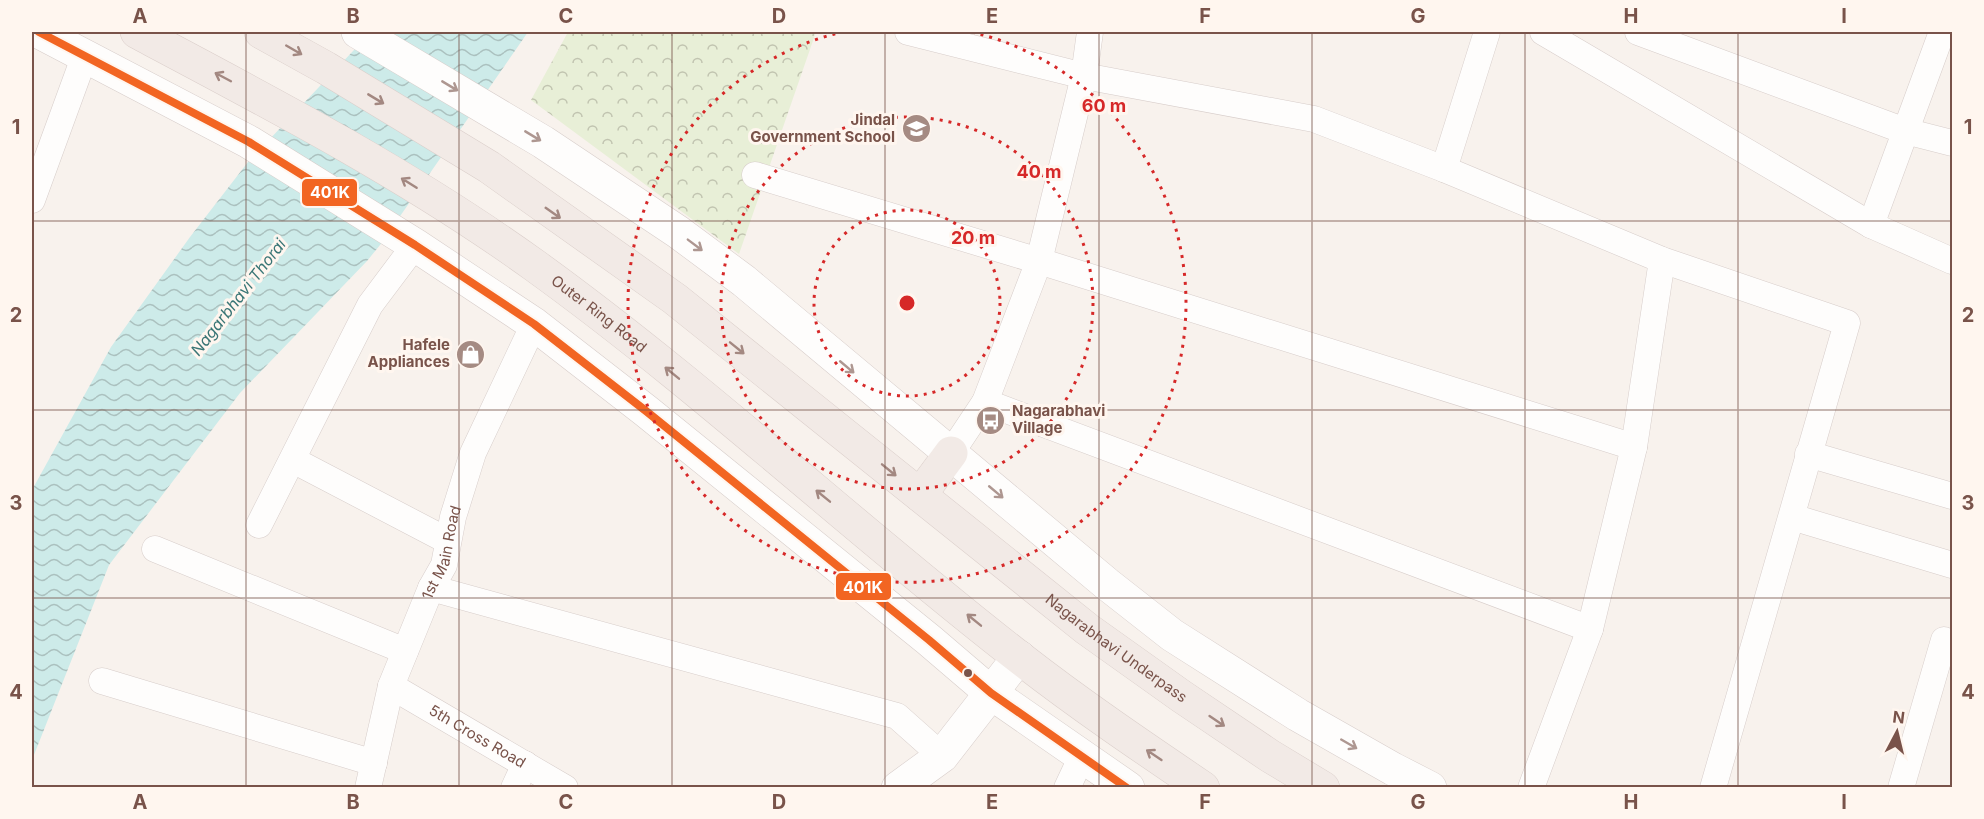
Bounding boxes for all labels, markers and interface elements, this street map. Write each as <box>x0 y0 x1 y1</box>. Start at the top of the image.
text: A <box>133 4 148 28</box>
text: B <box>346 4 360 28</box>
text: C <box>559 4 573 28</box>
text: D <box>772 4 786 28</box>
text: E <box>986 4 998 28</box>
text: F <box>1199 4 1211 28</box>
text: G <box>1410 4 1426 28</box>
text: H <box>1624 4 1638 28</box>
text: I <box>1841 4 1847 28</box>
one-way arrow <box>285 44 302 56</box>
one-way arrow <box>214 71 232 82</box>
one-way arrow <box>441 80 458 92</box>
one-way arrow <box>367 93 384 105</box>
text: 60 m <box>1082 95 1126 116</box>
place label: Jindal Government School <box>750 110 895 146</box>
school or university icon: Jindal Government School <box>900 113 932 145</box>
text: 1 <box>12 115 20 139</box>
text: 1 <box>1964 115 1972 139</box>
one-way arrow <box>524 130 541 142</box>
text: 40 m <box>1017 161 1062 182</box>
one-way arrow <box>401 176 418 188</box>
line badge: 401K <box>301 178 358 207</box>
text: 401K <box>310 182 351 202</box>
one-way arrow <box>545 207 561 219</box>
text: 20 m <box>951 227 995 248</box>
water label: Nagarbhavi Thorai <box>186 234 291 359</box>
one-way arrow <box>686 238 702 251</box>
street label: Outer Ring Road <box>548 271 651 356</box>
centre of rings <box>897 293 917 313</box>
text: 2 <box>10 303 22 327</box>
text: 2 <box>1962 303 1974 327</box>
place label: Hafele Appliances <box>368 335 450 371</box>
shop icon: Hafele Appliances <box>455 338 487 370</box>
one-way arrow <box>728 342 744 355</box>
one-way arrow <box>839 360 855 373</box>
one-way arrow <box>664 366 680 379</box>
place label: Nagarabhavi Village <box>1012 401 1105 437</box>
bus stop icon: Nagarabhavi Village <box>975 404 1007 436</box>
one-way arrow <box>880 464 896 477</box>
one-way arrow <box>988 485 1004 498</box>
one-way arrow <box>815 490 831 503</box>
text: 3 <box>10 491 22 515</box>
text: 3 <box>1962 491 1974 515</box>
street label: 1st Main Road <box>417 503 465 602</box>
line badge: 401K <box>835 572 892 601</box>
text: 401K <box>843 577 884 597</box>
street label: Nagarabhavi Underpass <box>1042 589 1191 707</box>
one-way arrow <box>967 613 982 627</box>
unlabelled marker <box>962 667 974 679</box>
text: 4 <box>9 680 23 704</box>
text: 4 <box>1961 680 1975 704</box>
street label: 5th Cross Road <box>426 700 529 772</box>
north arrow <box>1867 702 1927 762</box>
text: N <box>1892 706 1906 728</box>
one-way arrow <box>1208 715 1225 727</box>
one-way arrow <box>1340 738 1357 750</box>
one-way arrow <box>1147 749 1163 761</box>
text: A <box>133 790 148 814</box>
text: B <box>346 790 360 814</box>
text: C <box>559 790 573 814</box>
text: D <box>772 790 786 814</box>
text: E <box>986 790 998 814</box>
text: F <box>1199 790 1211 814</box>
text: G <box>1410 790 1426 814</box>
text: H <box>1624 790 1638 814</box>
text: I <box>1841 790 1847 814</box>

